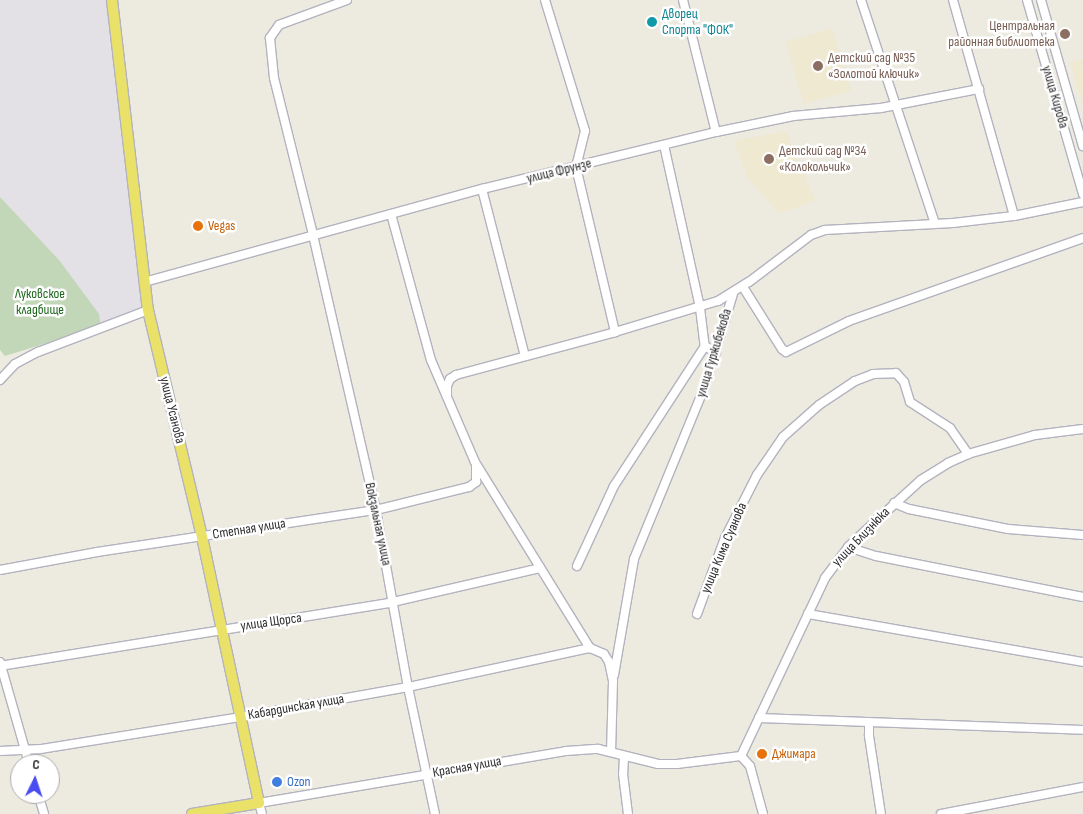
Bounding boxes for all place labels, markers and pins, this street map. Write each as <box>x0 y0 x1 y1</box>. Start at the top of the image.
place label: Дворец Спорта "ФОК" <box>662 6 733 38</box>
marker: Дворец Спорта "ФОК" <box>646 16 658 28</box>
place label: Центральная районная библиотека <box>948 18 1055 50</box>
marker: Центральная районная библиотека <box>1059 28 1071 40</box>
place label: Детский сад №35 «Золотой ключик» <box>828 50 920 82</box>
marker: Детский сад №35 «Золотой ключик» <box>812 60 824 72</box>
place label: Детский сад №34 «Колокольчик» <box>779 143 866 176</box>
marker: Детский сад №34 «Колокольчик» <box>763 153 775 165</box>
place label: Vegas <box>208 218 235 234</box>
marker: Vegas <box>192 220 204 232</box>
place label: Джимара <box>772 746 816 762</box>
marker: Джимара <box>756 748 768 760</box>
place label: Ozon <box>287 774 311 790</box>
marker: Ozon <box>271 776 283 788</box>

